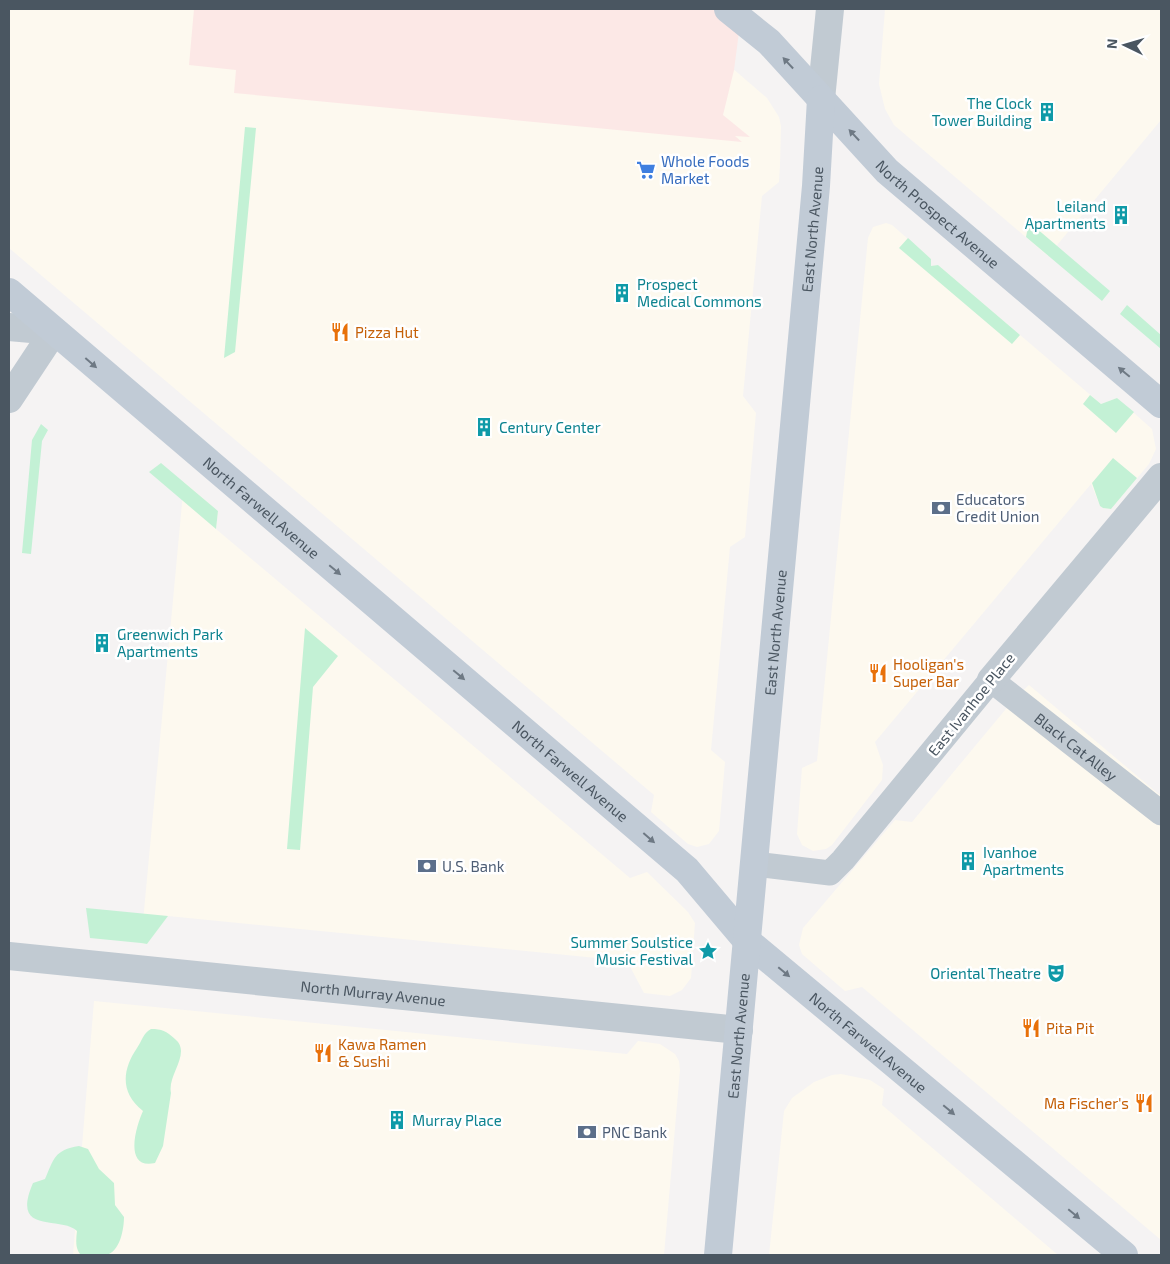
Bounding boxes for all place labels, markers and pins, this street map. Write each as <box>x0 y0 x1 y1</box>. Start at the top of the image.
place label: The Clock Tower Building <box>932 94 1033 129</box>
building icon: The Clock Tower Building <box>1036 101 1058 123</box>
place label: Whole Foods Market <box>661 152 749 187</box>
supermarket icon: Whole Foods Market <box>635 159 657 181</box>
place label: Leiland Apartments <box>1025 197 1106 232</box>
building icon: Leiland Apartments <box>1110 204 1132 226</box>
place label: Prospect Medical Commons <box>637 275 762 310</box>
building icon: Prospect Medical Commons <box>611 282 633 304</box>
restaurant icon: Pizza Hut <box>329 321 351 343</box>
place label: Pizza Hut <box>355 323 419 341</box>
building icon: Century Center <box>473 416 495 438</box>
place label: Century Center <box>499 418 601 436</box>
place label: Educators Credit Union <box>956 490 1039 525</box>
bank icon: Educators Credit Union <box>930 497 952 519</box>
place label: Greenwich Park Apartments <box>117 625 224 660</box>
building icon: Greenwich Park Apartments <box>91 632 113 654</box>
place label: Hooligan's Super Bar <box>893 655 964 690</box>
restaurant icon: Hooligan's Super Bar <box>867 662 889 684</box>
place label: Ivanhoe Apartments <box>983 843 1064 878</box>
building icon: Ivanhoe Apartments <box>957 850 979 872</box>
bank icon: U.S. Bank <box>416 855 438 877</box>
place label: U.S. Bank <box>442 857 505 875</box>
place label: Summer Soulstice Music Festival <box>570 933 694 968</box>
place icon: Summer Soulstice Music Festival <box>697 940 719 962</box>
theatre icon: Oriental Theatre <box>1045 962 1067 984</box>
place label: Oriental Theatre <box>930 964 1041 982</box>
restaurant icon: Pita Pit <box>1020 1017 1042 1039</box>
place label: Pita Pit <box>1046 1019 1094 1037</box>
place label: Kawa Ramen & Sushi <box>338 1035 426 1070</box>
restaurant icon: Kawa Ramen & Sushi <box>312 1042 334 1064</box>
restaurant icon: Ma Fischer's <box>1133 1092 1155 1114</box>
place label: Ma Fischer's <box>1044 1094 1129 1112</box>
building icon: Murray Place <box>386 1109 408 1131</box>
place label: Murray Place <box>412 1111 502 1129</box>
bank icon: PNC Bank <box>576 1121 598 1143</box>
place label: PNC Bank <box>602 1123 668 1141</box>

